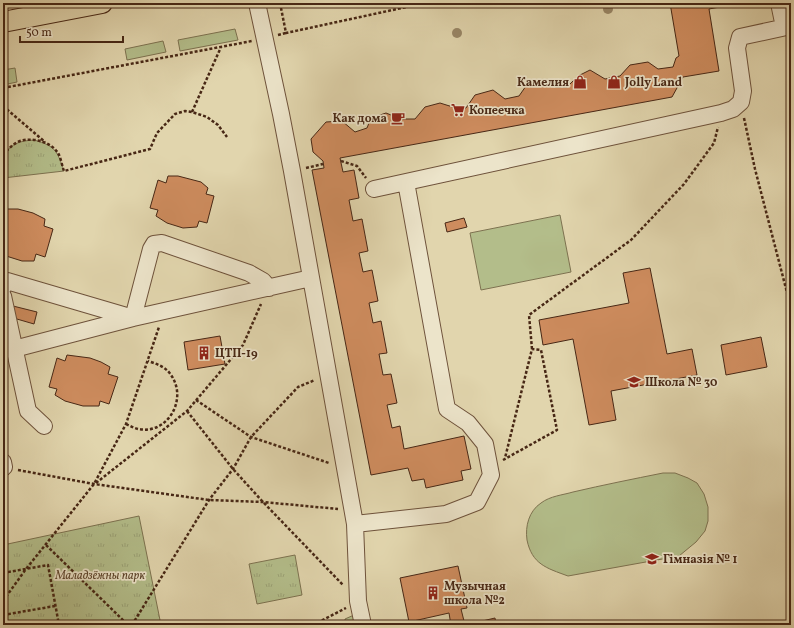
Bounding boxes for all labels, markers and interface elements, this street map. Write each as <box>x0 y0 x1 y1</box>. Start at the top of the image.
scale bar <box>20 18 123 44</box>
text: 50 m <box>26 25 52 41</box>
shop icon: Камелия <box>572 74 588 90</box>
shop icon: Jolly Land <box>606 74 622 90</box>
place label: Камелия <box>517 75 569 91</box>
place label: Jolly Land <box>624 75 683 91</box>
supermarket icon: Копеечка <box>450 102 466 118</box>
place label: Копеечка <box>469 103 525 119</box>
cafe icon: Как дома <box>390 110 406 126</box>
place label: Как дома <box>332 111 387 127</box>
building icon: ЦТП-19 <box>196 345 212 361</box>
place label: ЦТП-19 <box>215 346 258 362</box>
school or university icon: Школа № 30 <box>626 374 642 390</box>
place label: Школа № 30 <box>645 375 717 391</box>
school or university icon: Гімназія № 1 <box>644 551 660 567</box>
place label: Гімназія № 1 <box>663 552 737 568</box>
park label: Маладзёжны парк <box>54 568 145 584</box>
place label: Музычная школа №2 <box>444 579 506 609</box>
building icon: Музычная школа №2 <box>425 585 441 601</box>

